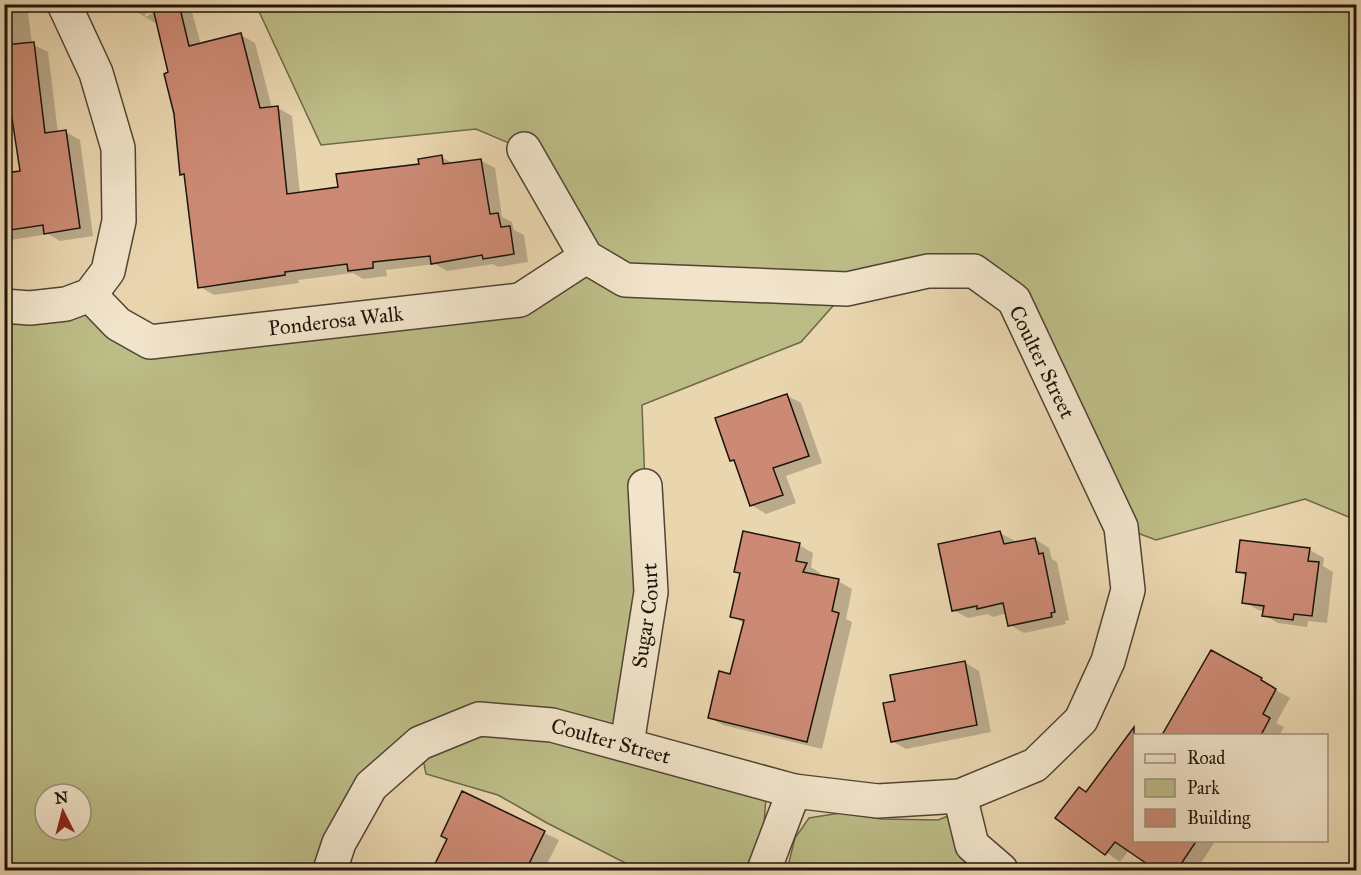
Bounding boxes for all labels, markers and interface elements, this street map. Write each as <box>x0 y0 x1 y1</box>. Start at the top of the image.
street label: Ponderosa Walk <box>267 300 405 341</box>
street label: Coulter Street <box>1003 301 1081 423</box>
street label: Sugar Court <box>626 562 664 670</box>
street label: Coulter Street <box>548 712 674 770</box>
legend <box>1133 734 1328 842</box>
text: Road <box>1187 747 1225 769</box>
text: Park <box>1187 777 1220 799</box>
north arrow <box>33 782 93 842</box>
text: N <box>54 787 70 808</box>
text: Building <box>1187 807 1251 830</box>

